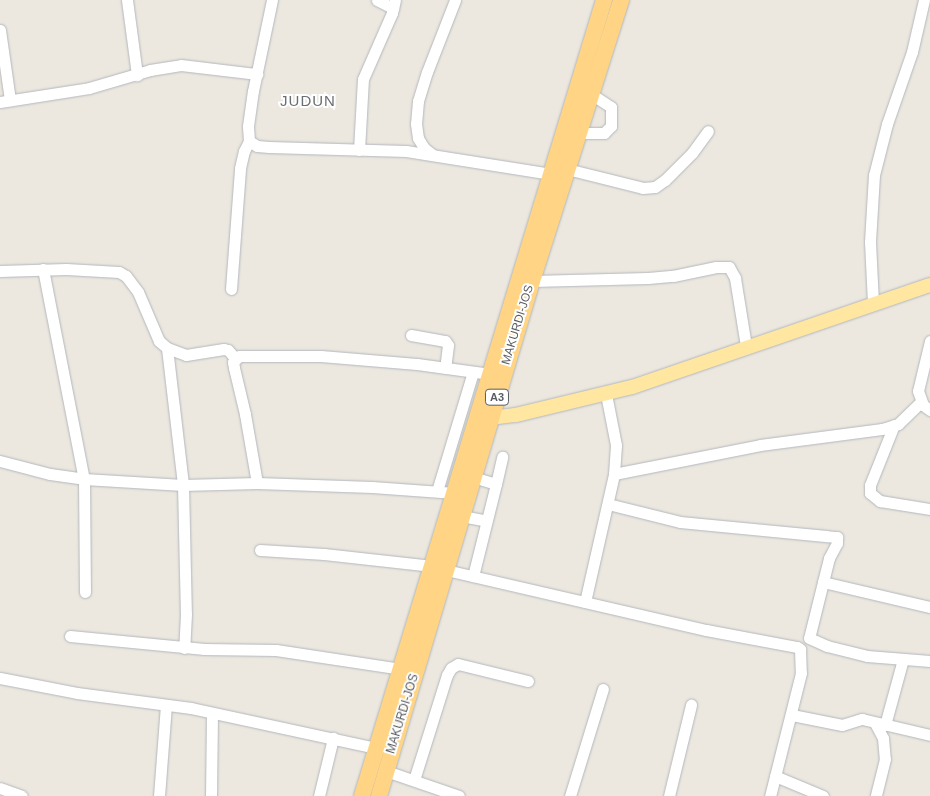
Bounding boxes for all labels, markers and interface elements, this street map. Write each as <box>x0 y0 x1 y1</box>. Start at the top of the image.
district label: JUDUN <box>279 92 337 110</box>
street label: MAKURDI-JOS <box>499 283 537 367</box>
road number: A3 <box>484 388 510 406</box>
street label: MAKURDI-JOS <box>384 672 422 756</box>

